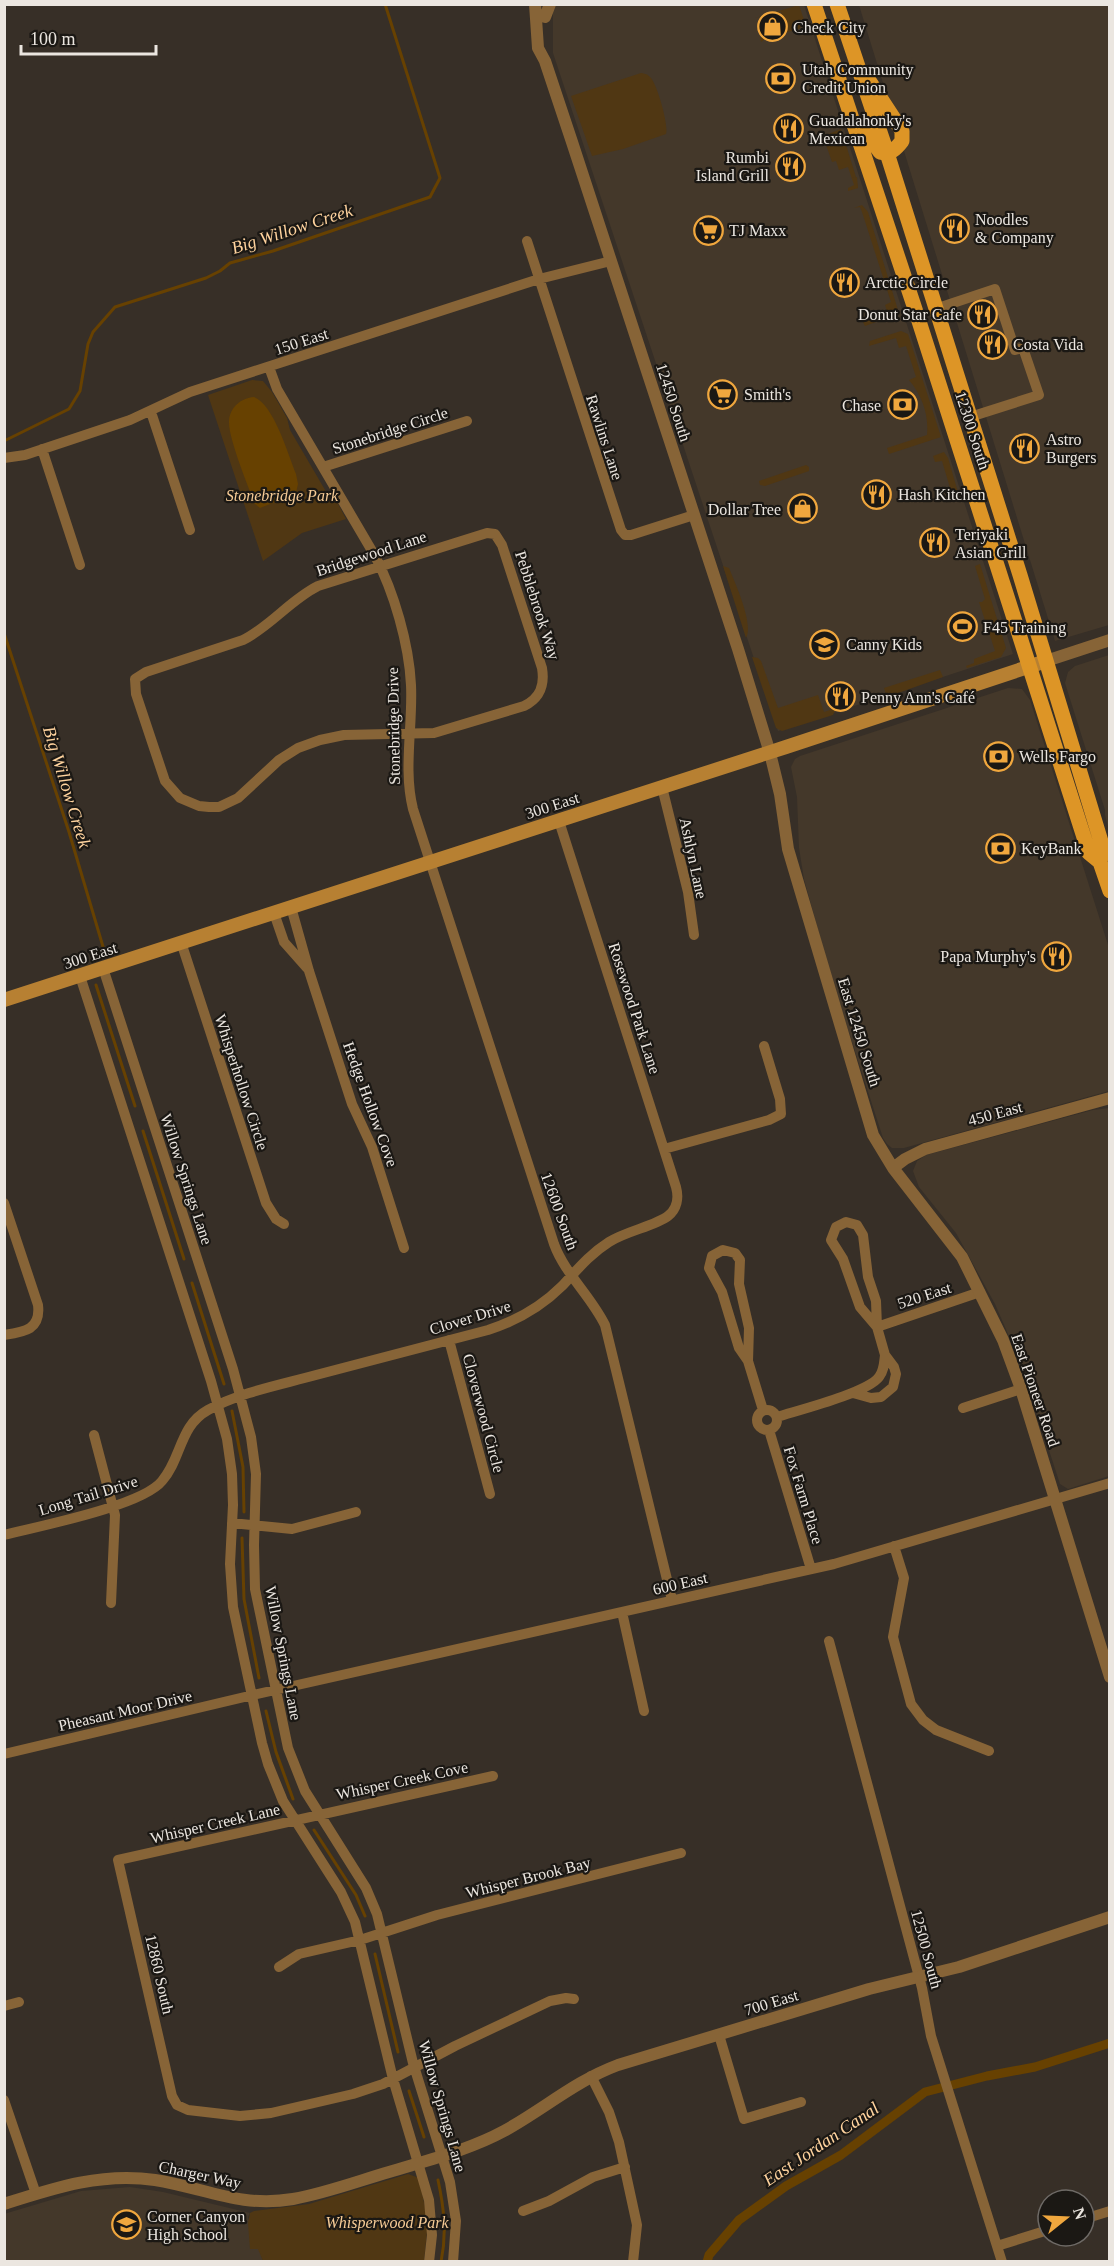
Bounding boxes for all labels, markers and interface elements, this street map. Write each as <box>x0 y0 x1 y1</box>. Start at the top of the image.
shop icon: Check City <box>756 11 788 43</box>
scale bar <box>21 18 156 56</box>
place label: Check City <box>793 19 865 37</box>
text: 100 m <box>30 29 76 49</box>
place label: Utah Community Credit Union <box>802 61 914 96</box>
bank icon: Utah Community Credit Union <box>765 62 797 94</box>
place label: Guadalahonky's Mexican <box>809 112 911 147</box>
restaurant icon: Guadalahonky's Mexican <box>772 113 804 145</box>
place label: Rumbi Island Grill <box>696 149 770 184</box>
restaurant icon: Rumbi Island Grill <box>774 150 806 182</box>
water label: Big Willow Creek <box>229 200 356 258</box>
place label: Noodles & Company <box>975 211 1054 247</box>
restaurant icon: Noodles & Company <box>938 212 970 244</box>
supermarket icon: TJ Maxx <box>692 214 724 246</box>
place label: TJ Maxx <box>729 222 786 239</box>
restaurant icon: Arctic Circle <box>828 266 860 298</box>
place label: Arctic Circle <box>865 274 948 291</box>
restaurant icon: Donut Star Cafe <box>967 298 999 330</box>
place label: Donut Star Cafe <box>858 306 962 323</box>
street label: 150 East <box>272 325 331 358</box>
restaurant icon: Costa Vida <box>976 328 1008 360</box>
place label: Costa Vida <box>1013 336 1083 353</box>
street label: 12450 South <box>653 361 694 443</box>
supermarket icon: Smith's <box>707 378 739 410</box>
place label: Smith's <box>744 386 791 403</box>
bank icon: Chase <box>886 389 918 421</box>
street label: 12300 South <box>952 389 993 471</box>
street label: Rawlins Lane <box>583 392 626 482</box>
place label: Chase <box>842 397 881 414</box>
street label: Stonebridge Circle <box>330 404 450 458</box>
place label: Astro Burgers <box>1046 431 1096 467</box>
restaurant icon: Astro Burgers <box>1009 432 1041 464</box>
restaurant icon: Hash Kitchen <box>861 478 893 510</box>
place label: Hash Kitchen <box>898 486 986 503</box>
park label: Stonebridge Park <box>226 487 339 505</box>
shop icon: Dollar Tree <box>786 493 818 525</box>
place label: Dollar Tree <box>708 501 781 518</box>
place label: Teriyaki Asian Grill <box>955 526 1027 561</box>
restaurant icon: Teriyaki Asian Grill <box>918 527 950 559</box>
street label: Bridgewood Lane <box>314 528 429 580</box>
street label: Pebblebrook Way <box>511 549 563 662</box>
sports icon: F45 Training <box>946 611 978 643</box>
place label: F45 Training <box>983 619 1066 637</box>
school or university icon: Canny Kids <box>809 628 841 660</box>
place label: Canny Kids <box>846 636 922 654</box>
street label: Stonebridge Drive <box>384 667 404 785</box>
restaurant icon: Penny Ann's Café <box>824 681 856 713</box>
place label: Penny Ann's Café <box>861 689 975 707</box>
water label: Big Willow Creek <box>39 724 95 851</box>
bank icon: Wells Fargo <box>982 740 1014 772</box>
place label: Wells Fargo <box>1019 748 1096 766</box>
street label: 300 East <box>523 789 582 822</box>
street label: Ashlyn Lane <box>676 816 710 900</box>
bank icon: KeyBank <box>984 832 1016 864</box>
place label: KeyBank <box>1021 840 1081 858</box>
street label: 300 East <box>61 939 120 972</box>
street label: Rosewood Park Lane <box>605 940 664 1076</box>
restaurant icon: Papa Murphy's <box>1041 940 1073 972</box>
place label: Papa Murphy's <box>940 948 1036 966</box>
street label: East 12450 South <box>835 976 884 1089</box>
street label: Whisperhollow Circle <box>211 1012 272 1152</box>
street label: Hedge Hollow Cove <box>339 1039 401 1169</box>
street label: 450 East <box>966 1098 1025 1129</box>
street label: Willow Springs Lane <box>156 1112 216 1247</box>
street label: 12600 South <box>538 1170 581 1252</box>
street label: 520 East <box>895 1279 954 1312</box>
street label: Clover Drive <box>428 1297 513 1338</box>
street label: East Pioneer Road <box>1008 1332 1063 1449</box>
street label: Cloverwood Circle <box>459 1352 508 1474</box>
street label: Fox Farm Place <box>781 1444 826 1546</box>
street label: Long Tail Drive <box>37 1472 140 1520</box>
street label: 600 East <box>651 1569 710 1598</box>
street label: Willow Springs Lane <box>261 1585 305 1722</box>
street label: Pheasant Moor Drive <box>57 1687 194 1734</box>
street label: Whisper Creek Cove <box>335 1758 470 1804</box>
street label: Whisper Creek Lane <box>149 1800 282 1848</box>
street label: Whisper Brook Bay <box>464 1854 593 1902</box>
street label: 12500 South <box>908 1908 945 1991</box>
street label: 12860 South <box>142 1933 177 2016</box>
street label: 700 East <box>742 1986 801 2019</box>
street label: Willow Springs Lane <box>415 2038 469 2174</box>
water label: East Jordan Canal <box>758 2098 883 2191</box>
street label: Charger Way <box>157 2157 243 2193</box>
north arrow <box>1036 2188 1096 2248</box>
text: N <box>1070 2205 1090 2222</box>
place label: Corner Canyon High School <box>147 2208 245 2244</box>
school or university icon: Corner Canyon High School <box>110 2209 142 2241</box>
park label: Whisperwood Park <box>325 2214 449 2232</box>

